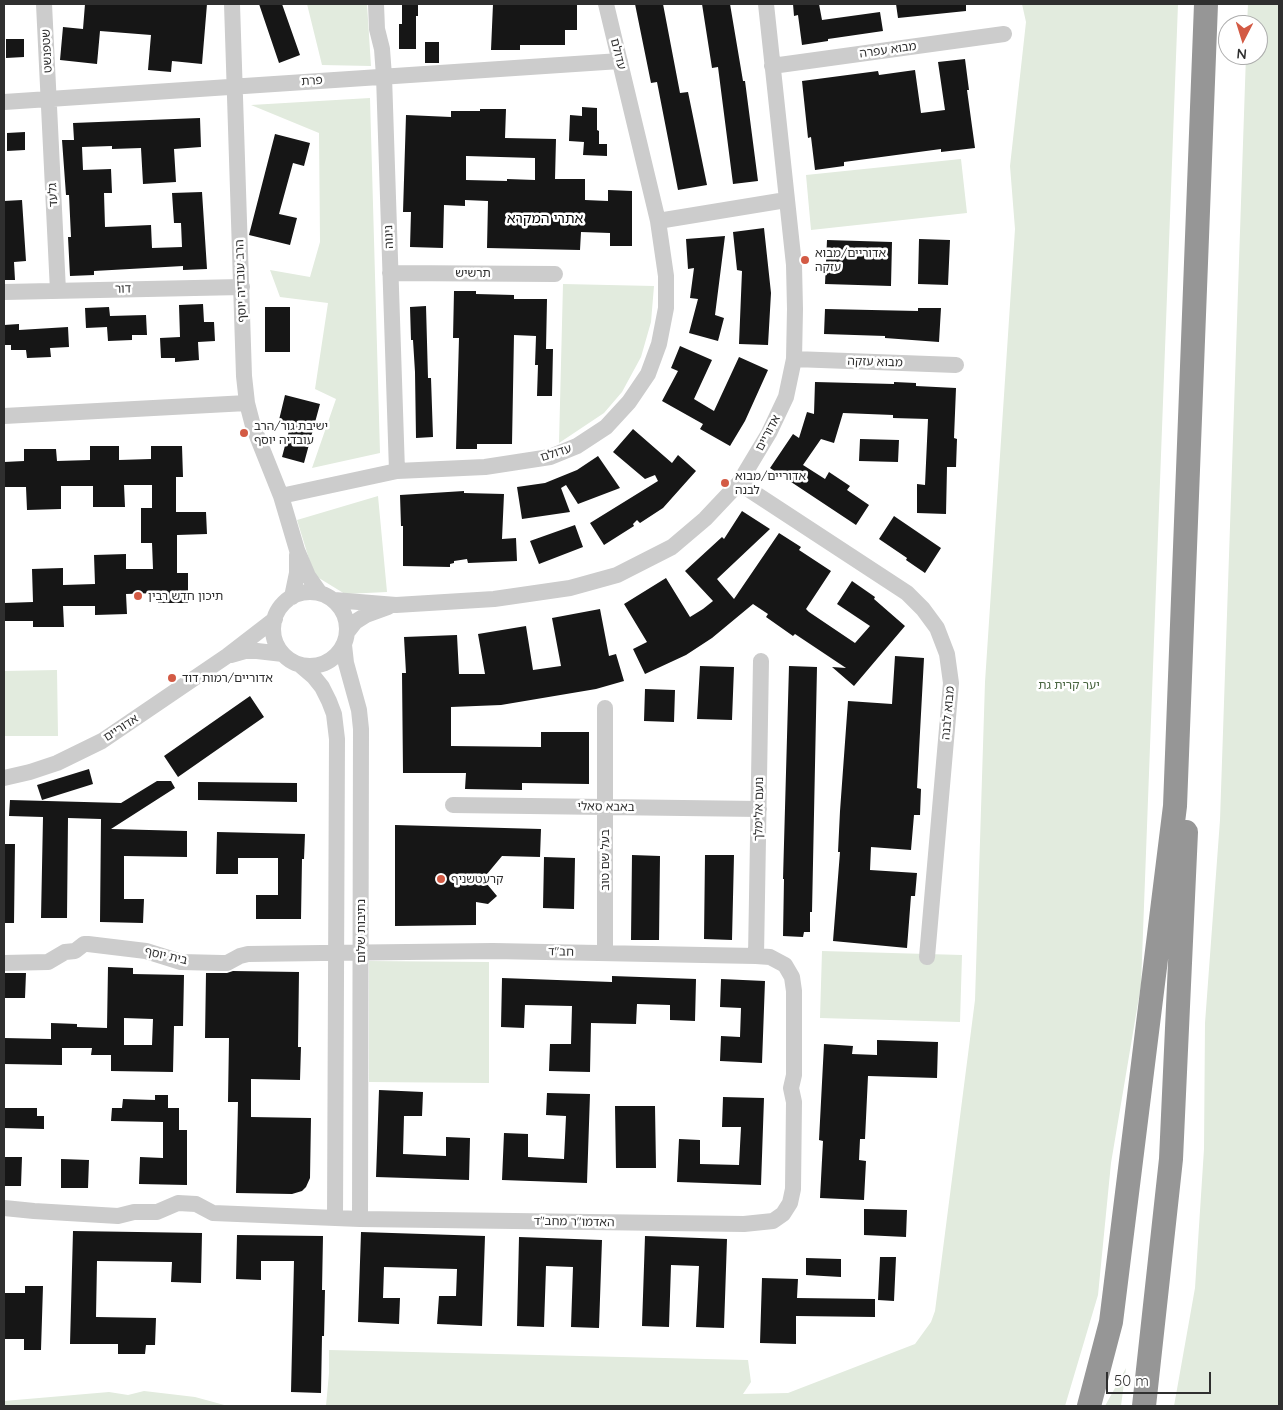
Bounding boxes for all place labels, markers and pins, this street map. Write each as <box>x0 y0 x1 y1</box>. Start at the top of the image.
place label: אדוריים/מבוא עזקה <box>815 246 886 274</box>
marker: אדוריים/מבוא עזקה <box>799 254 811 266</box>
place label: ישיבת גור/הרב עובדיה יוסף <box>254 419 328 447</box>
marker: ישיבת גור/הרב עובדיה יוסף <box>238 427 250 439</box>
place label: אדוריים/מבוא לבנה <box>735 469 806 497</box>
marker: אדוריים/מבוא לבנה <box>719 477 731 489</box>
place label: תיכון חדש רבין <box>148 589 223 603</box>
marker: תיכון חדש רבין <box>132 590 144 602</box>
place label: אדוריים/רמות דוד <box>182 671 273 685</box>
marker: אדוריים/רמות דוד <box>166 672 178 684</box>
place label: קרעטשניף <box>451 872 504 886</box>
marker: קרעטשניף <box>435 873 447 885</box>

